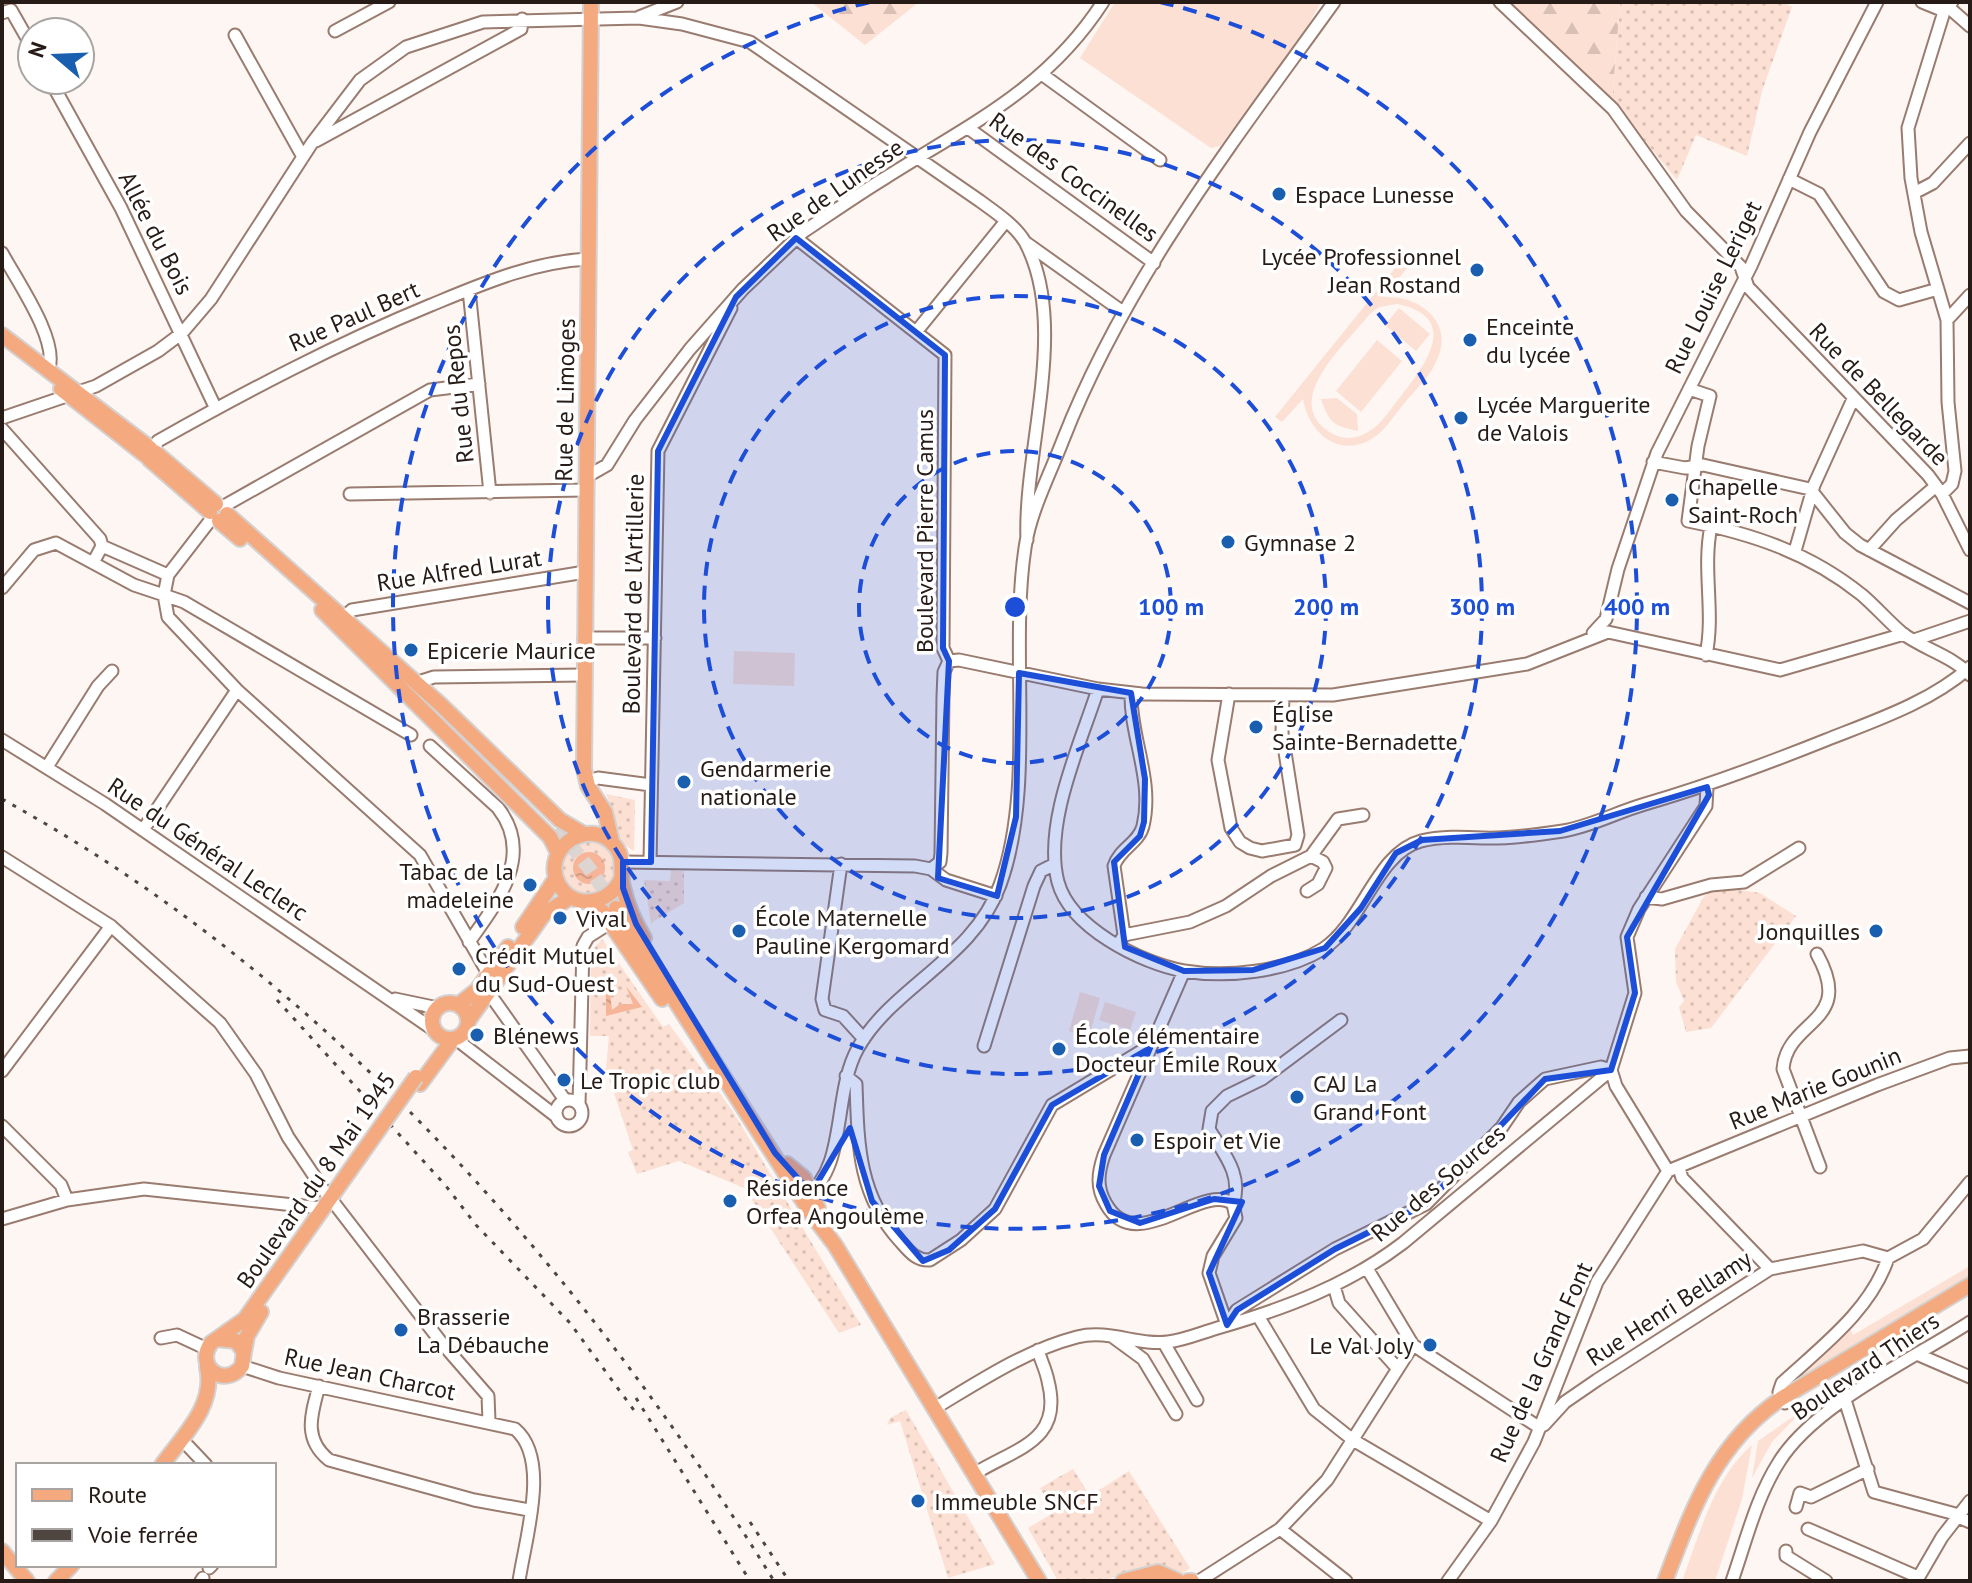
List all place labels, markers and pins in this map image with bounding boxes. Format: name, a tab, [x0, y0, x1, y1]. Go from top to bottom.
place label: Espace Lunesse	[1295, 179, 1454, 210]
marker: Espace Lunesse	[1270, 185, 1288, 203]
place label: Lycée Professionnel Jean Rostand	[1261, 241, 1461, 300]
marker: Lycée Professionnel Jean Rostand	[1468, 261, 1486, 279]
place label: Enceinte du lycée	[1486, 311, 1574, 370]
marker: Enceinte du lycée	[1461, 331, 1479, 349]
place label: Lycée Marguerite de Valois	[1477, 389, 1651, 448]
marker: Lycée Marguerite de Valois	[1452, 409, 1470, 427]
place label: Chapelle Saint-Roch	[1688, 471, 1798, 530]
marker: Chapelle Saint-Roch	[1663, 491, 1681, 509]
place label: Gymnase 2	[1244, 527, 1356, 558]
marker: Gymnase 2	[1219, 533, 1237, 551]
centre of rings	[1001, 593, 1029, 621]
place label: Epicerie Maurice	[427, 635, 596, 666]
marker: Epicerie Maurice	[402, 641, 420, 659]
place label: Église Sainte-Bernadette	[1272, 698, 1458, 757]
marker: Église Sainte-Bernadette	[1247, 718, 1265, 736]
place label: Gendarmerie nationale	[700, 753, 831, 812]
marker: Gendarmerie nationale	[675, 773, 693, 791]
place label: Tabac de la madeleine	[399, 856, 514, 915]
marker: Tabac de la madeleine	[521, 876, 539, 894]
place label: École Maternelle Pauline Kergomard	[755, 902, 950, 961]
place label: Vival	[575, 903, 627, 934]
marker: Vival	[551, 909, 569, 927]
place label: Jonquilles	[1757, 916, 1860, 947]
marker: École Maternelle Pauline Kergomard	[730, 922, 748, 940]
marker: Jonquilles	[1867, 922, 1885, 940]
place label: Crédit Mutuel du Sud-Ouest	[475, 940, 615, 999]
marker: Crédit Mutuel du Sud-Ouest	[450, 960, 468, 978]
place label: Blénews	[493, 1020, 579, 1051]
place label: École élémentaire Docteur Émile Roux	[1075, 1020, 1278, 1079]
marker: Blénews	[468, 1026, 486, 1044]
marker: École élémentaire Docteur Émile Roux	[1050, 1040, 1068, 1058]
place label: Le Tropic club	[580, 1065, 720, 1096]
place label: CAJ La Grand Font	[1313, 1068, 1427, 1127]
marker: Le Tropic club	[555, 1071, 573, 1089]
marker: CAJ La Grand Font	[1288, 1088, 1306, 1106]
place label: Espoir et Vie	[1153, 1125, 1281, 1156]
marker: Espoir et Vie	[1128, 1131, 1146, 1149]
place label: Résidence Orfea Angoulème	[746, 1172, 924, 1231]
marker: Résidence Orfea Angoulème	[721, 1192, 739, 1210]
place label: Brasserie La Débauche	[417, 1301, 549, 1360]
marker: Brasserie La Débauche	[392, 1321, 410, 1339]
place label: Le Val Joly	[1309, 1330, 1414, 1361]
marker: Le Val Joly	[1421, 1336, 1439, 1354]
place label: Immeuble SNCF	[934, 1486, 1099, 1517]
marker: Immeuble SNCF	[909, 1492, 927, 1510]

